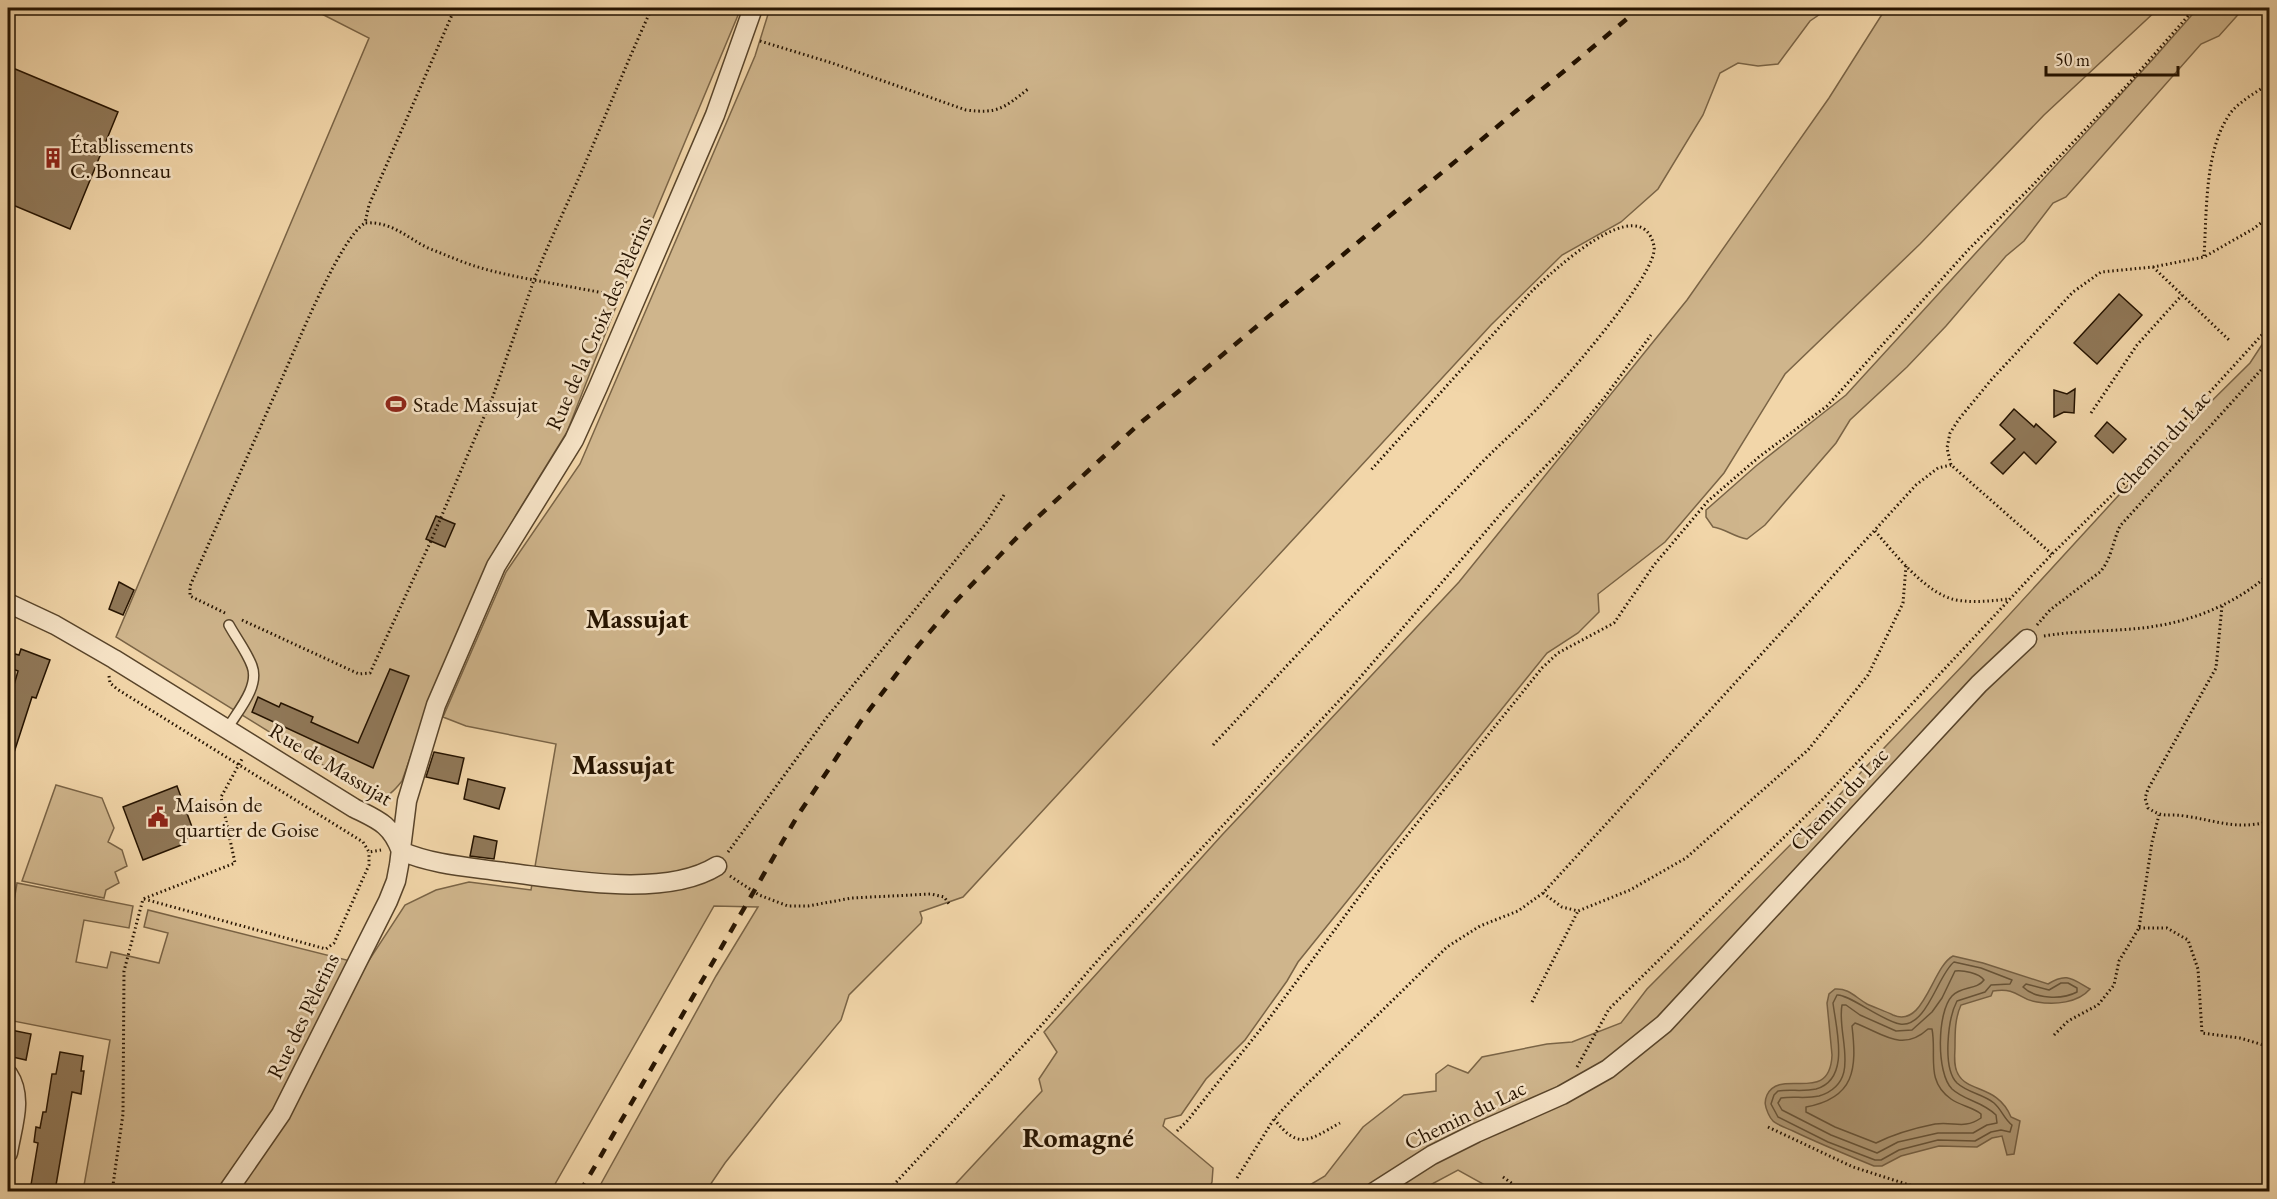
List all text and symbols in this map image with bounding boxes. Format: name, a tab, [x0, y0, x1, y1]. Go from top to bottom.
scale bar	[2046, 39, 2178, 77]
text: 50 m	[2055, 48, 2090, 71]
place label: Établissements C. Bonneau	[70, 131, 193, 185]
building icon: Établissements C. Bonneau	[41, 146, 65, 170]
street label: Rue de la Croix des Pèlerins	[539, 211, 659, 435]
street label: Chemin du Lac	[2107, 384, 2217, 502]
place label: Stade Massujat	[413, 390, 538, 419]
sports icon: Stade Massujat	[384, 392, 408, 416]
district label: Massujat	[585, 600, 689, 636]
street label: Rue de Massujat	[264, 716, 398, 812]
street label: Chemin du Lac	[1783, 741, 1895, 857]
district label: Massujat	[571, 746, 675, 782]
place label: Maison de quartier de Goise	[175, 790, 319, 844]
public building icon: Maison de quartier de Goise	[146, 805, 170, 829]
street label: Rue des Pèlerins	[260, 948, 346, 1084]
street label: Chemin du Lac	[1399, 1073, 1531, 1157]
district label: Romagné	[1022, 1119, 1134, 1155]

